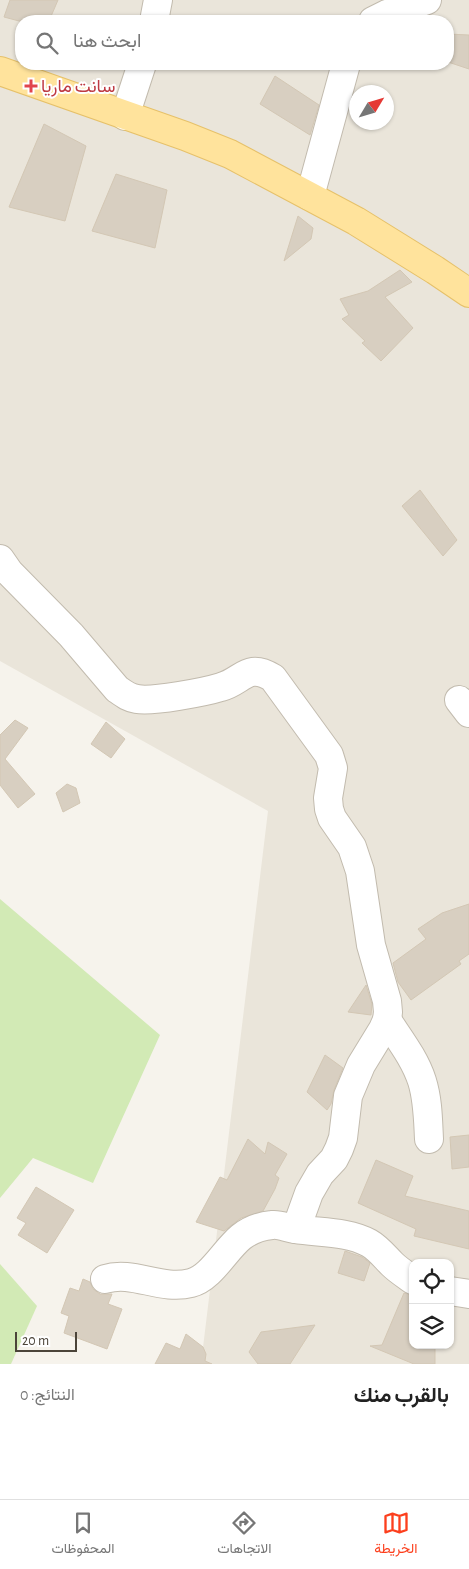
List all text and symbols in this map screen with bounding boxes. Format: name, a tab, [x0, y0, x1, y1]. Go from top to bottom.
search box	[15, 15, 454, 70]
icon: search	[33, 29, 61, 57]
text: ابحث هنا	[73, 32, 141, 51]
place label: سانت ماريا	[41, 78, 116, 97]
marker: سانت ماريا	[25, 80, 37, 92]
north arrow	[349, 85, 394, 130]
map controls	[409, 1259, 454, 1349]
button: locate	[409, 1259, 454, 1304]
button: layers	[409, 1304, 454, 1349]
scale bar	[15, 1329, 78, 1352]
text: 20 m	[22, 1334, 49, 1348]
text: بالقرب منك	[354, 1385, 449, 1406]
text: النتائج: 0	[20, 1387, 75, 1403]
tab: المحفوظات	[51, 1509, 114, 1561]
tab: الاتجاهات	[217, 1509, 272, 1561]
tab: الخريطة	[374, 1509, 418, 1561]

